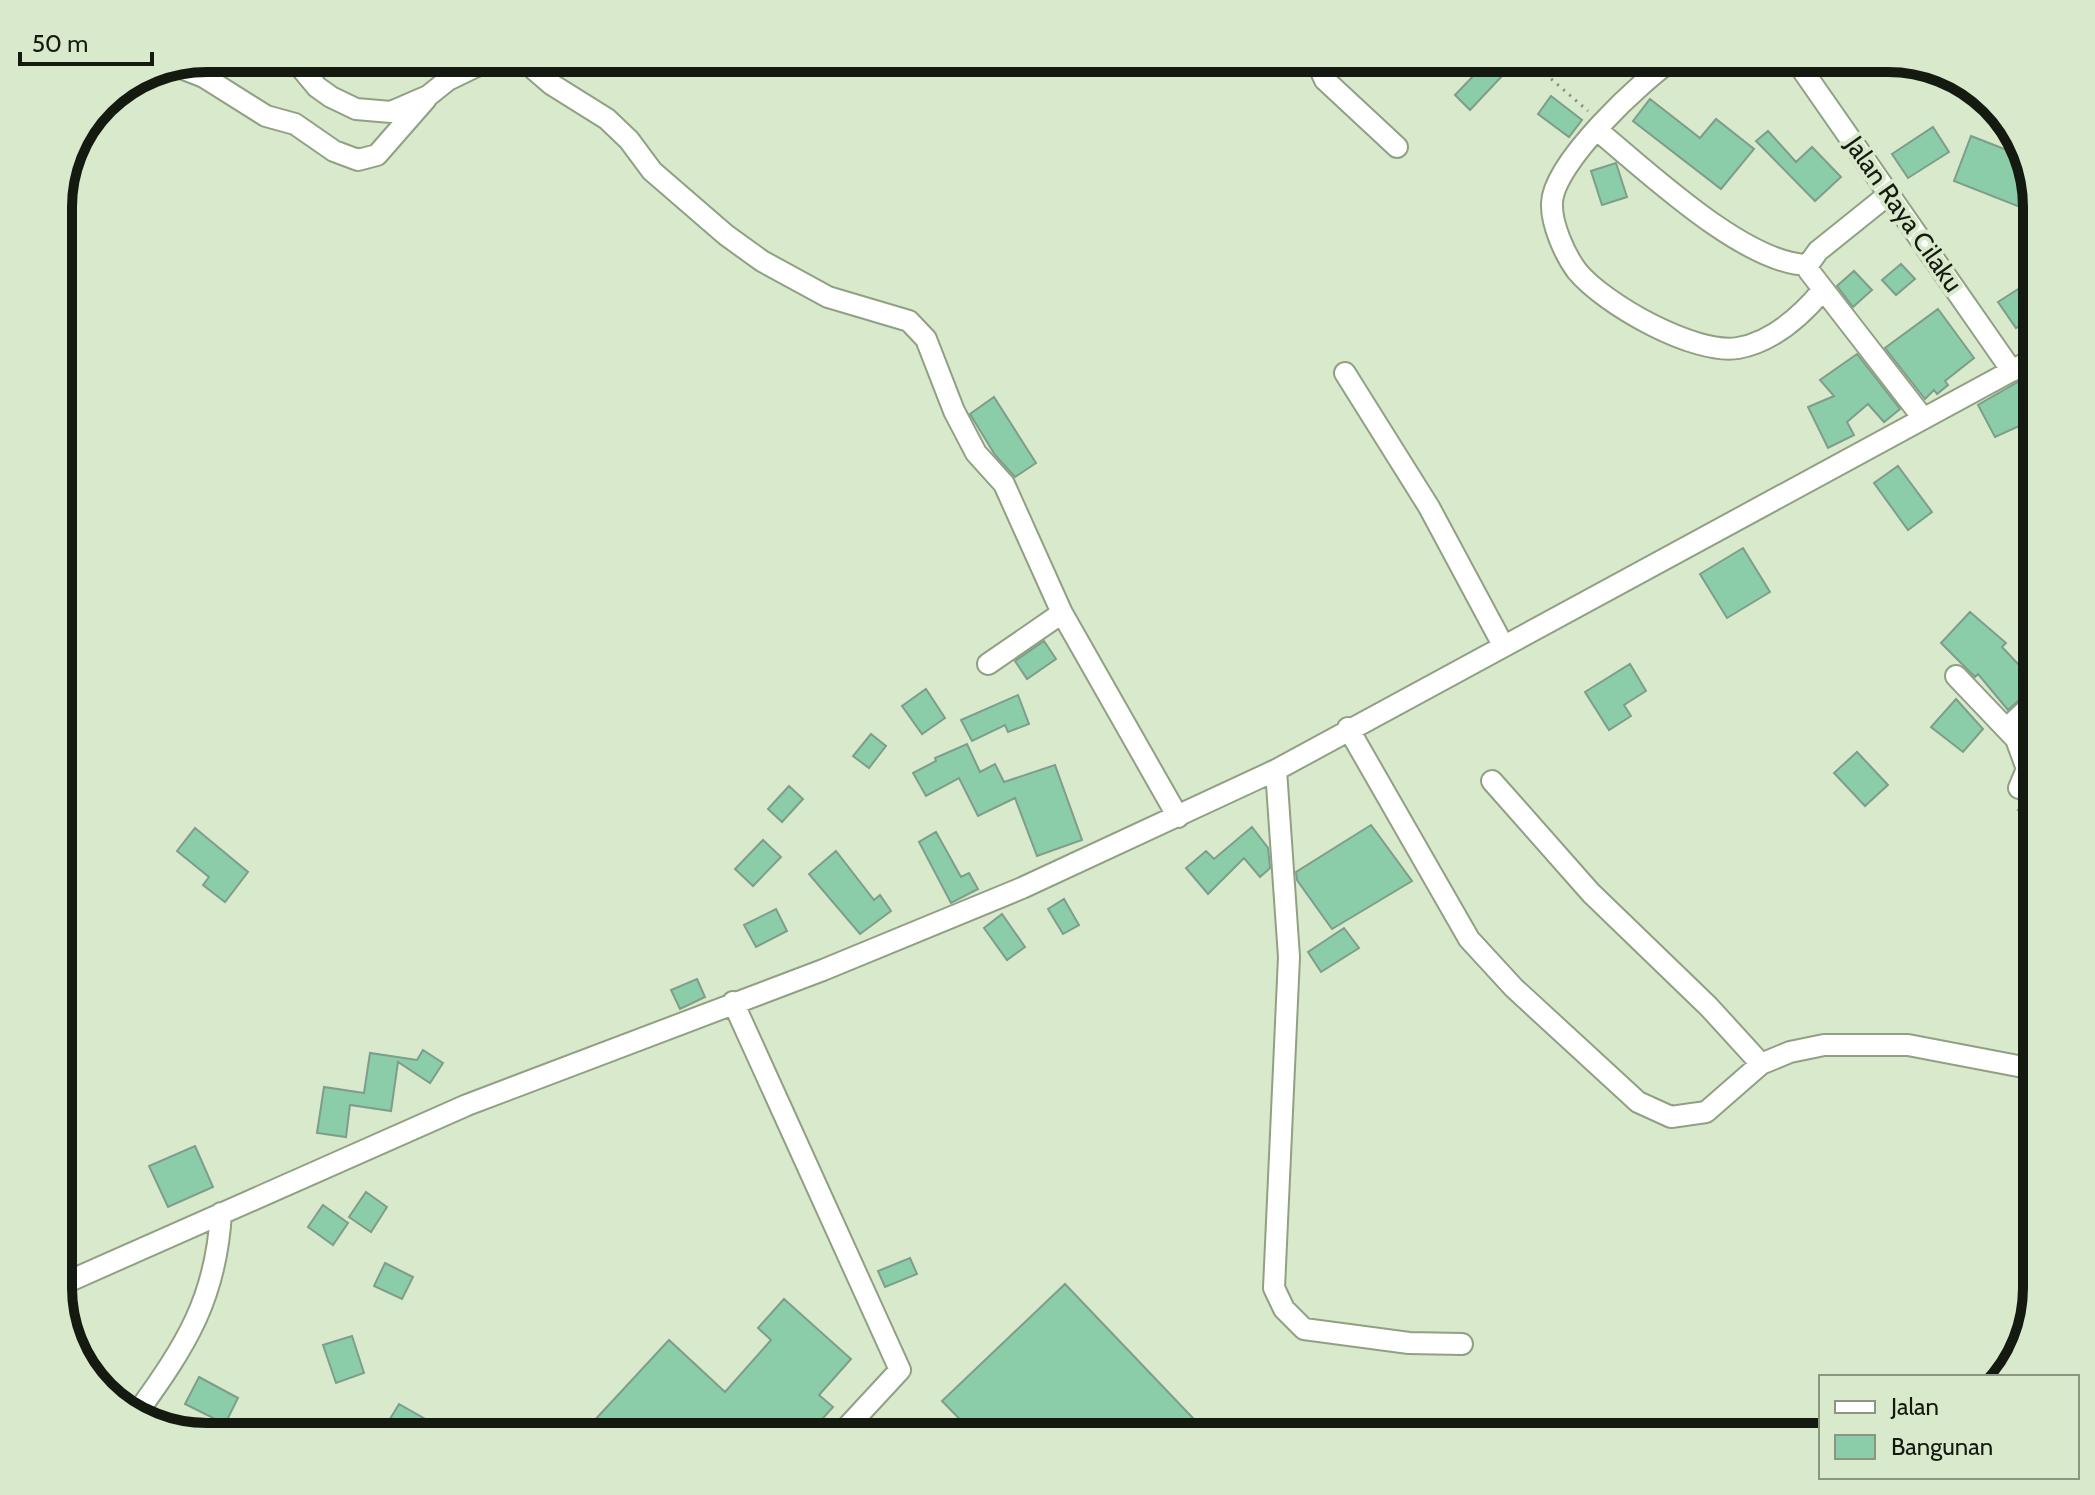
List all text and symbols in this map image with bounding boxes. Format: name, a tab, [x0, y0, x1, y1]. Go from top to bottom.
scale bar	[20, 16, 152, 66]
text: 50 m	[32, 29, 88, 58]
street label: Jalan Raya Cilaku	[1838, 129, 1970, 298]
legend	[1819, 1375, 2079, 1479]
text: Jalan	[1890, 1392, 1939, 1421]
text: Bangunan	[1891, 1432, 1993, 1461]

